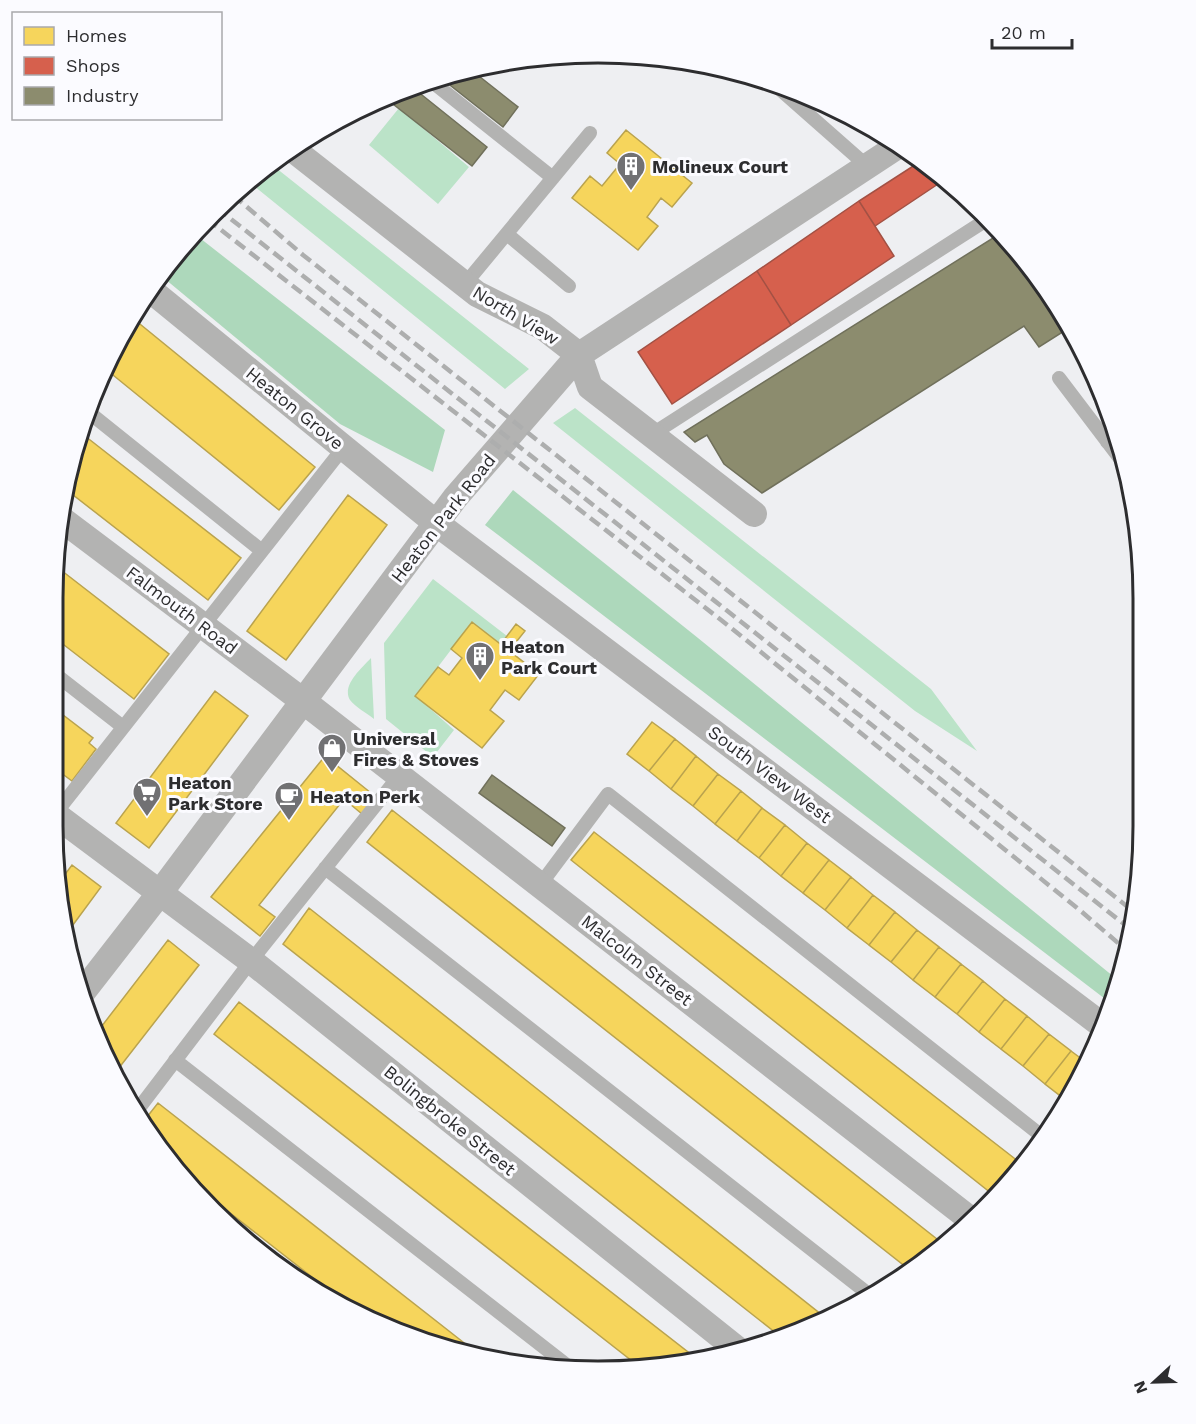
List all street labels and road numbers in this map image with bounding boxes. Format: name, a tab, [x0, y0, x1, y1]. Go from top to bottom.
street label: North View	[469, 281, 563, 349]
street label: Heaton Grove	[242, 362, 348, 454]
street label: Heaton Park Road	[386, 450, 500, 586]
street label: Falmouth Road	[122, 561, 242, 659]
street label: South View West	[704, 721, 836, 827]
street label: Malcolm Street	[577, 910, 697, 1010]
street label: Bolingbroke Street	[380, 1060, 520, 1180]

